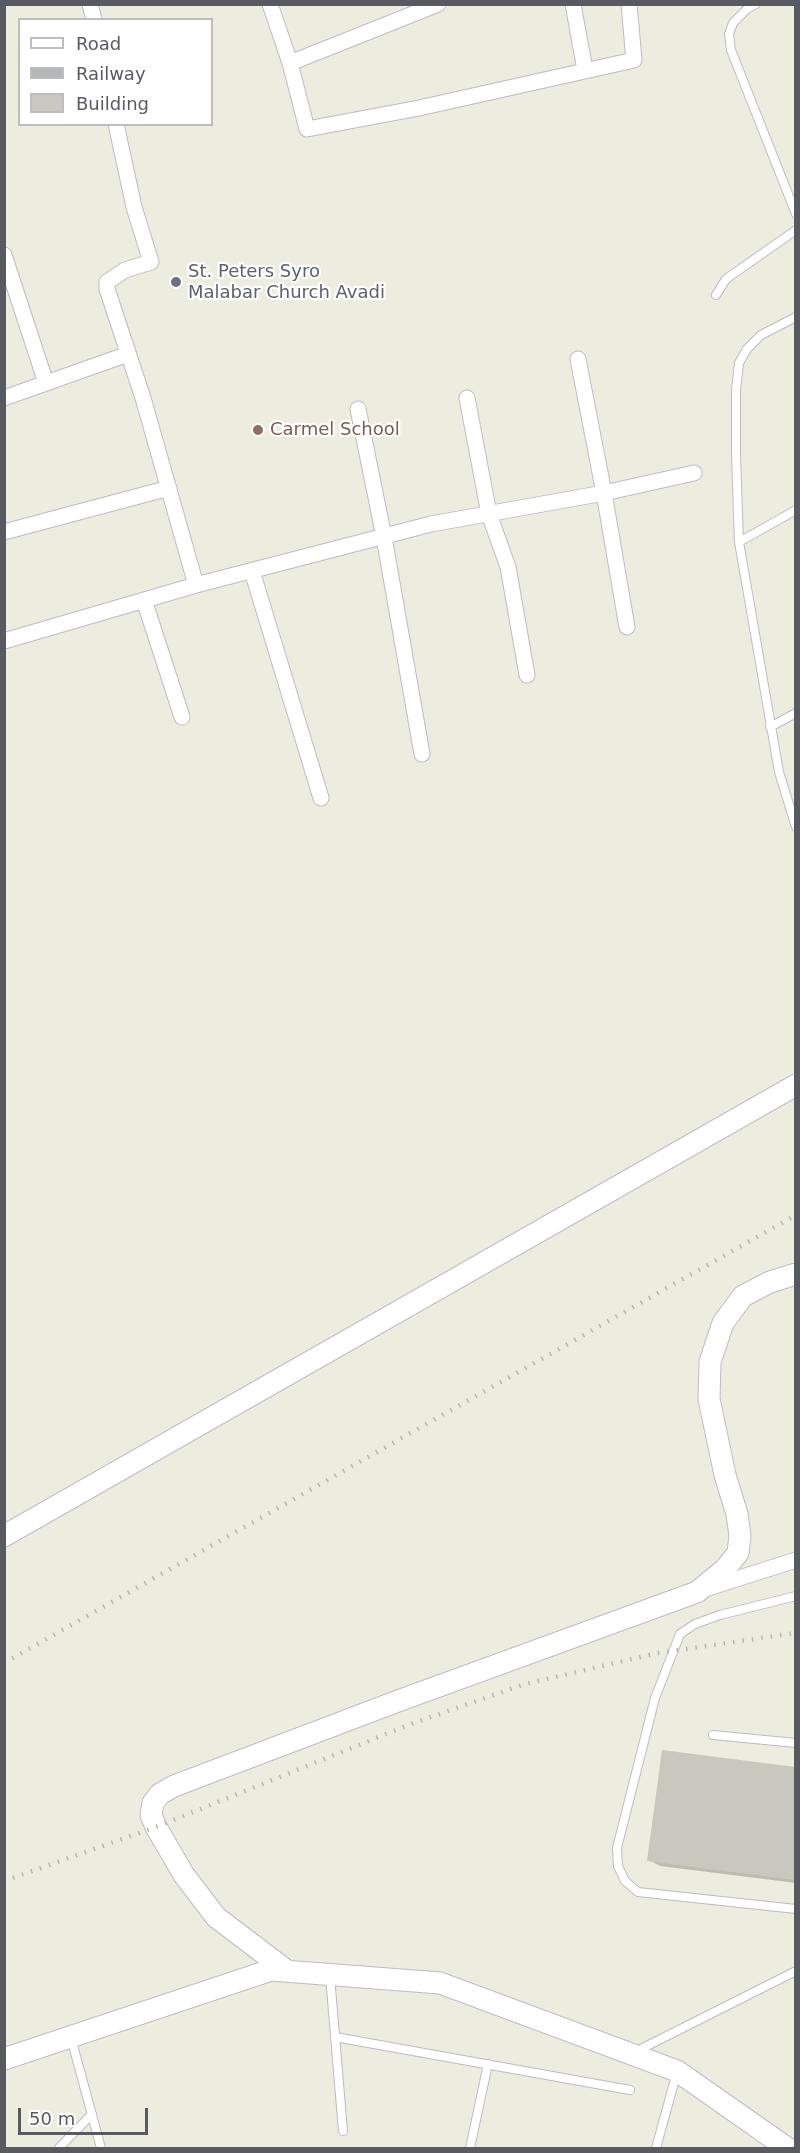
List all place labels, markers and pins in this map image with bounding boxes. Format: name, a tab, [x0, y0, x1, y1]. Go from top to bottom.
place label: St. Peters Syro Malabar Church Avadi	[188, 261, 385, 304]
marker: St. Peters Syro Malabar Church Avadi	[169, 275, 183, 289]
place label: Carmel School	[270, 419, 400, 441]
marker: Carmel School	[251, 423, 265, 437]

